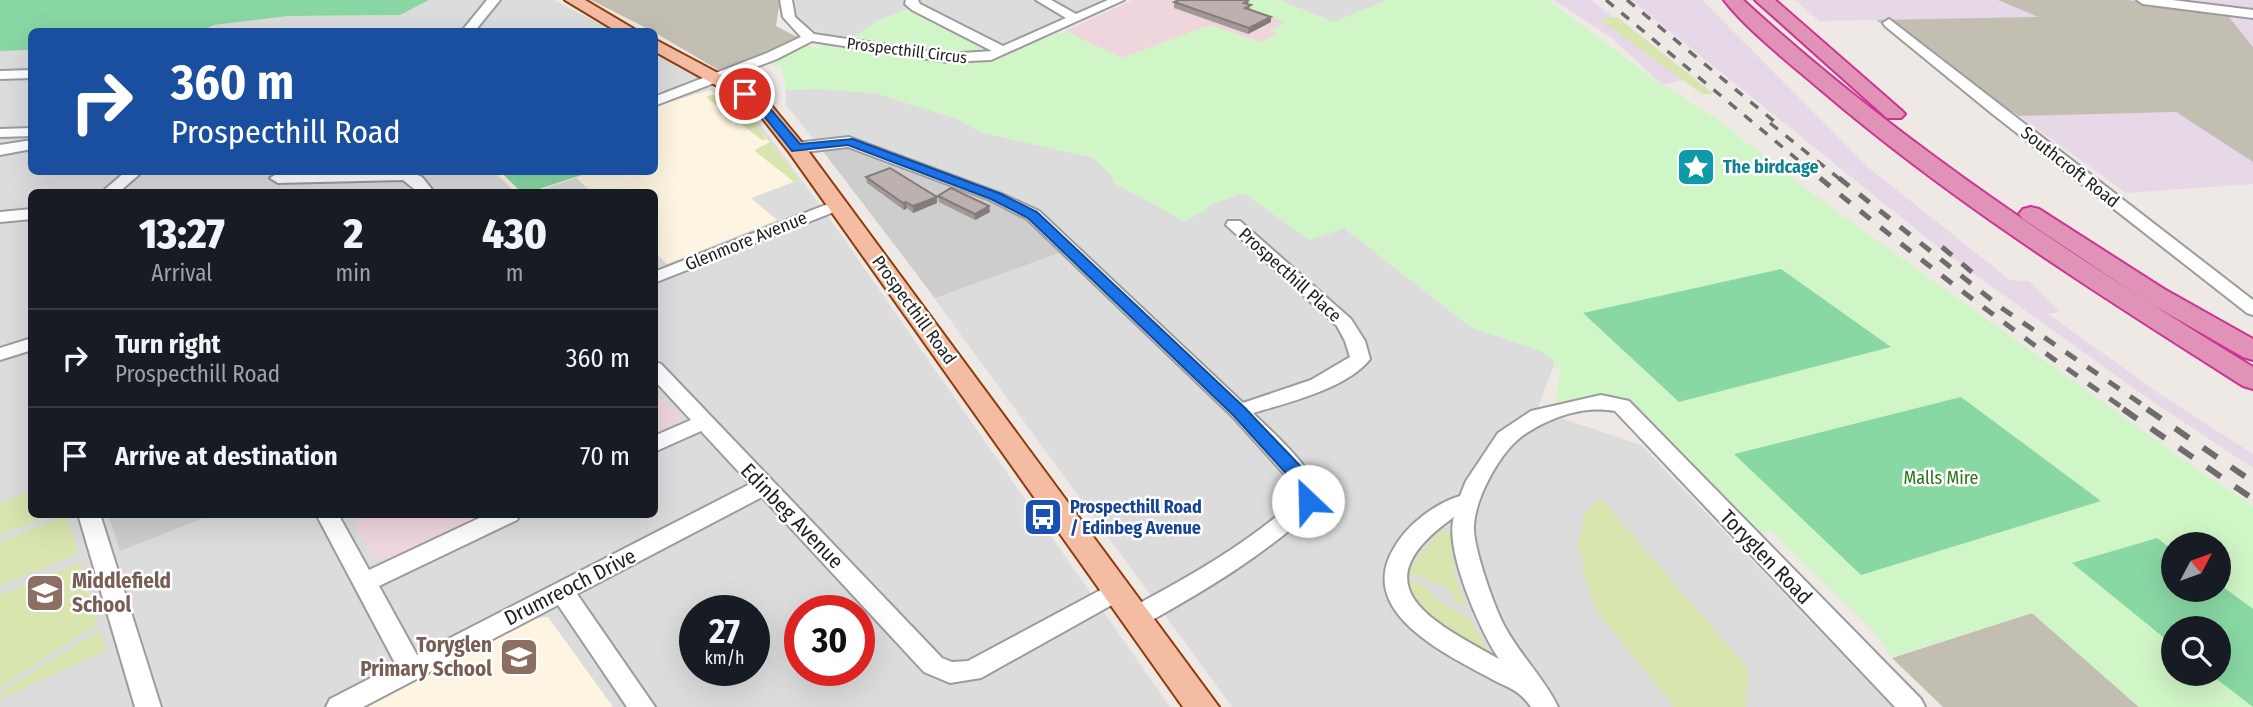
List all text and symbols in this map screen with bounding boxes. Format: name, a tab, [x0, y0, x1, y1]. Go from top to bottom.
street label: Prospecthill Circus	[846, 34, 968, 67]
text: 360 m	[171, 53, 294, 112]
icon: right	[56, 56, 147, 147]
pin	[715, 64, 775, 124]
icon: arrive	[726, 75, 764, 113]
text: Prospecthill Road	[171, 113, 401, 151]
street label: Southcroft Road	[2016, 122, 2124, 212]
place icon: The birdcage	[1675, 146, 1717, 188]
place label: The birdcage	[1723, 156, 1819, 178]
street label: Glenmore Avenue	[682, 206, 810, 275]
text: 13:27	[139, 209, 225, 259]
text: 2	[343, 209, 363, 259]
text: 430	[482, 209, 547, 259]
street label: Prospecthill Place	[1234, 223, 1346, 327]
street label: Prospecthill Road	[867, 251, 961, 369]
text: Arrival	[151, 259, 212, 287]
text: min	[336, 259, 371, 287]
text: m	[506, 259, 523, 287]
text: Turn right	[115, 329, 221, 360]
icon: right	[56, 339, 94, 377]
text: 360 m	[566, 343, 630, 374]
text: Prospecthill Road	[115, 360, 280, 388]
icon: arrive	[56, 437, 94, 475]
text: Arrive at destination	[115, 441, 338, 472]
text: 70 m	[580, 441, 630, 472]
street label: Edinbeg Avenue	[735, 458, 849, 574]
position arrow	[1271, 464, 1345, 538]
park label: Malls Mire	[1904, 467, 1979, 489]
bus stop icon: Prospecthill Road / Edinbeg Avenue	[1022, 496, 1064, 538]
place label: Prospecthill Road / Edinbeg Avenue	[1070, 496, 1202, 539]
street label: Toryglen Road	[1714, 504, 1818, 610]
north arrow	[2161, 532, 2231, 602]
map controls	[2161, 532, 2231, 686]
street label: Drumreoch Drive	[500, 543, 640, 631]
place label: Middlefield School	[72, 568, 171, 618]
school or university icon: Middlefield School	[24, 572, 66, 614]
speed limit sign: 30	[784, 595, 875, 686]
text: 27	[709, 610, 740, 652]
button: search	[2161, 616, 2231, 686]
place label: Toryglen Primary School	[360, 632, 492, 682]
school or university icon: Toryglen Primary School	[498, 636, 540, 678]
text: km/h	[704, 647, 745, 669]

